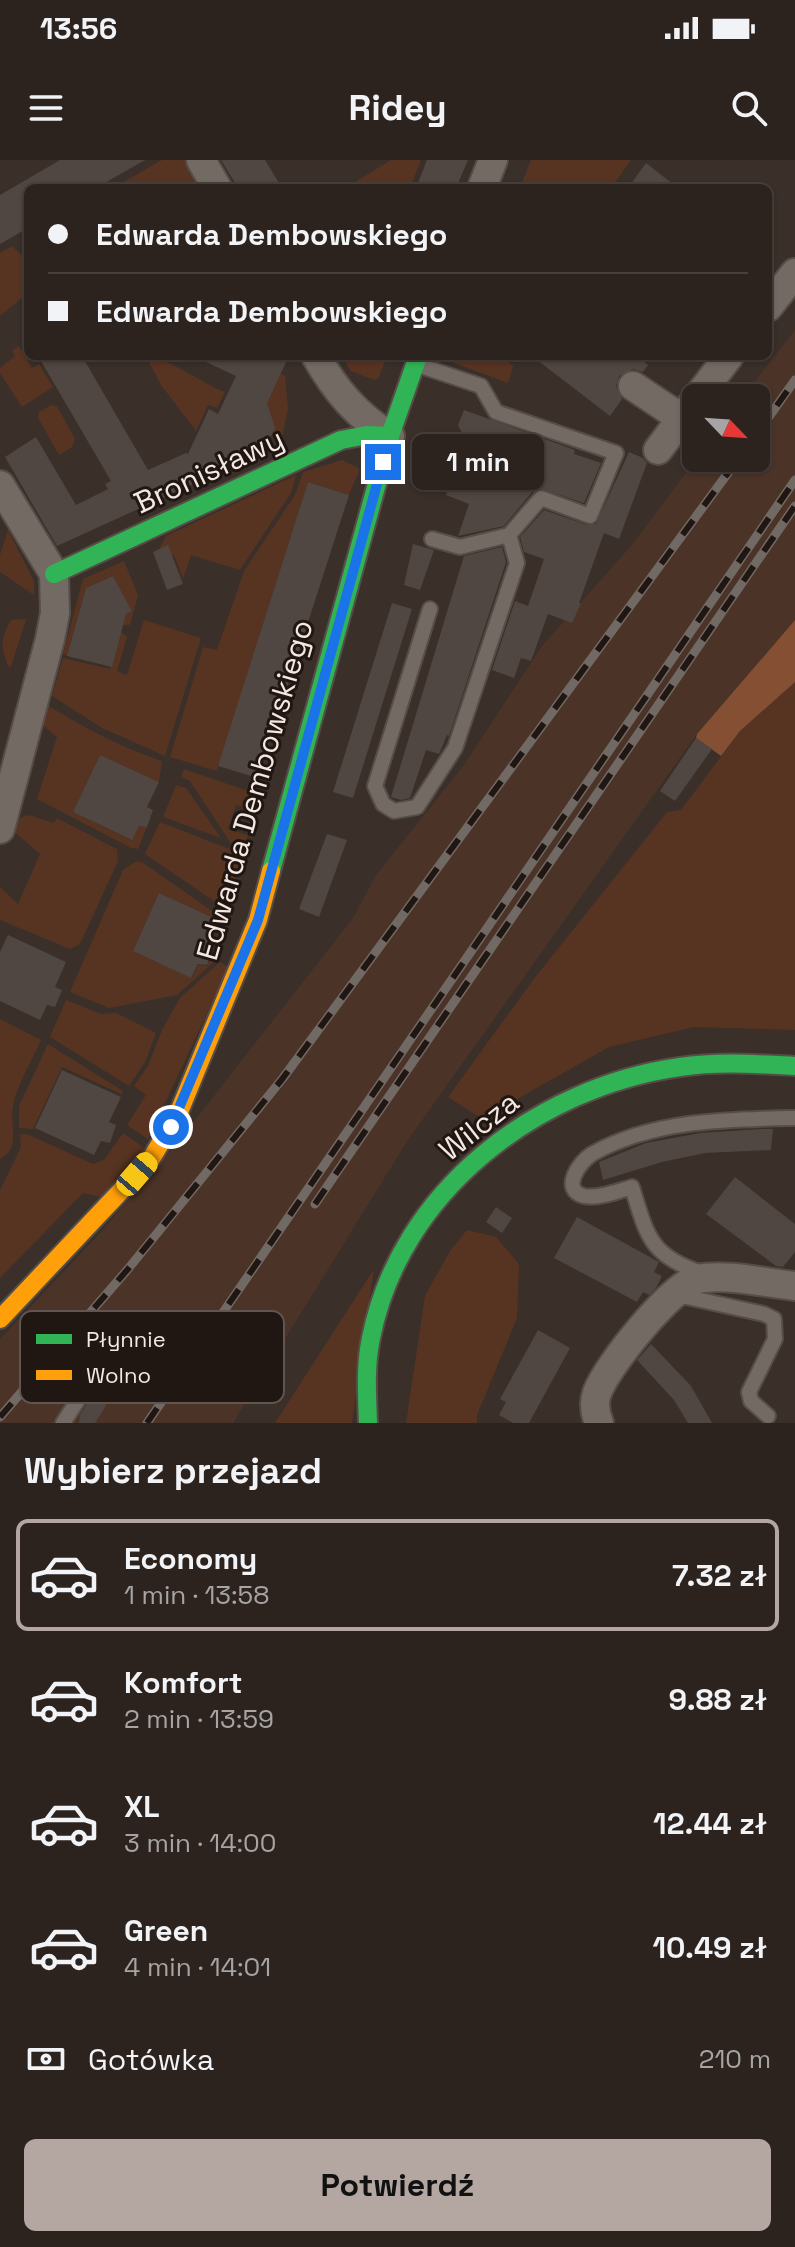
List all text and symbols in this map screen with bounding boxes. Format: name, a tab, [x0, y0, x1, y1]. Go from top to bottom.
text: 13:56	[40, 9, 117, 48]
text: Ridey	[348, 85, 447, 131]
icon: menu	[24, 86, 68, 130]
icon: search	[727, 86, 771, 130]
text: Edwarda Dembowskiego	[96, 215, 447, 254]
text: Edwarda Dembowskiego	[96, 292, 447, 331]
north arrow	[682, 384, 770, 472]
map controls	[682, 384, 770, 472]
street label: Bronisławy	[128, 419, 290, 522]
callout: 1 min	[411, 434, 543, 490]
route end	[365, 444, 401, 480]
text: 1 min	[446, 445, 510, 479]
street label: Edwarda Dembowskiego	[187, 615, 322, 964]
street label: Wilcza	[431, 1082, 527, 1169]
route start	[153, 1109, 189, 1145]
car	[112, 1148, 162, 1200]
legend	[20, 1311, 284, 1403]
text: Płynnie	[86, 1325, 166, 1353]
text: Wolno	[86, 1361, 151, 1389]
text: Wybierz przejazd	[24, 1448, 322, 1494]
icon: car	[28, 1539, 100, 1611]
text: Economy	[124, 1539, 257, 1578]
text: 7.32 zł	[672, 1556, 767, 1595]
text: 1 min · 13:58	[124, 1578, 269, 1612]
icon: car	[28, 1663, 100, 1735]
text: Komfort	[124, 1663, 242, 1702]
text: 9.88 zł	[668, 1680, 767, 1719]
text: 2 min · 13:59	[124, 1702, 274, 1736]
icon: car	[28, 1787, 100, 1859]
text: XL	[124, 1787, 160, 1826]
text: 12.44 zł	[653, 1804, 767, 1843]
text: 3 min · 14:00	[124, 1826, 276, 1860]
icon: car	[28, 1911, 100, 1983]
text: Green	[124, 1911, 208, 1950]
text: 10.49 zł	[652, 1928, 767, 1967]
text: 4 min · 14:01	[124, 1950, 271, 1984]
icon: cash	[24, 2037, 68, 2081]
text: Gotówka	[88, 2040, 214, 2079]
text: 210 m	[699, 2042, 771, 2076]
button: Potwierdź	[24, 2139, 771, 2231]

